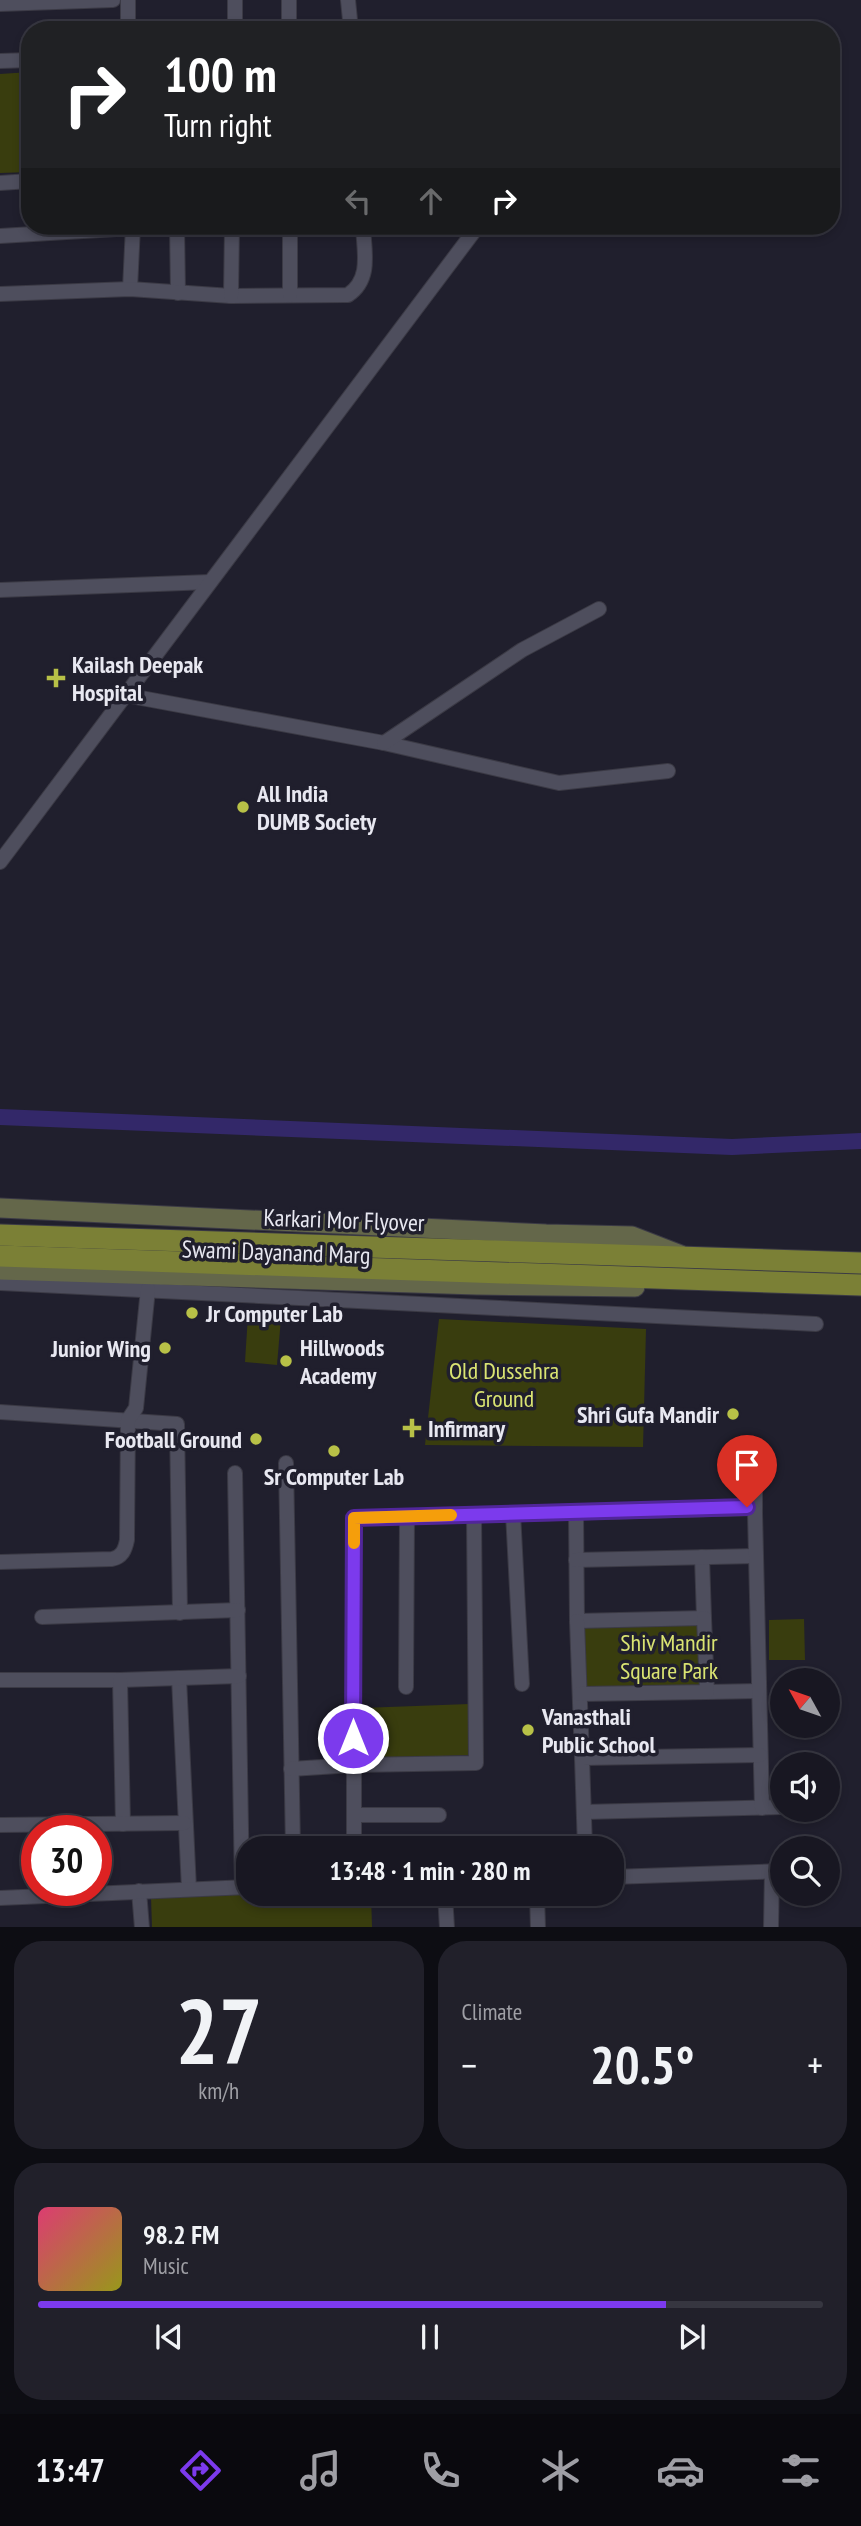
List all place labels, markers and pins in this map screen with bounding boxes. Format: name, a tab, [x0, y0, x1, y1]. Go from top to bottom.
place label: Kailash Deepak Hospital	[72, 649, 203, 708]
marker: Kailash Deepak Hospital	[46, 668, 66, 688]
place label: All India DUMB Society	[256, 778, 377, 837]
marker: All India DUMB Society	[235, 799, 251, 815]
place label: Jr Computer Lab	[205, 1298, 343, 1329]
marker: Jr Computer Lab	[184, 1305, 200, 1321]
place label: Hillwoods Academy	[299, 1332, 384, 1391]
place label: Junior Wing	[50, 1333, 151, 1364]
marker: Junior Wing	[157, 1340, 173, 1356]
marker: Hillwoods Academy	[278, 1353, 294, 1369]
place label: Shri Gufa Mandir	[577, 1399, 720, 1430]
marker: Shri Gufa Mandir	[725, 1406, 741, 1422]
place label: Infirmary	[428, 1413, 505, 1444]
marker: Infirmary	[402, 1418, 422, 1438]
place label: Football Ground	[105, 1424, 242, 1455]
marker: Football Ground	[248, 1431, 264, 1447]
pin	[717, 1435, 777, 1507]
marker: Sr Computer Lab	[326, 1443, 342, 1459]
place label: Sr Computer Lab	[264, 1461, 405, 1492]
place label: Vanasthali Public School	[541, 1701, 655, 1760]
marker: Vanasthali Public School	[520, 1722, 536, 1738]

